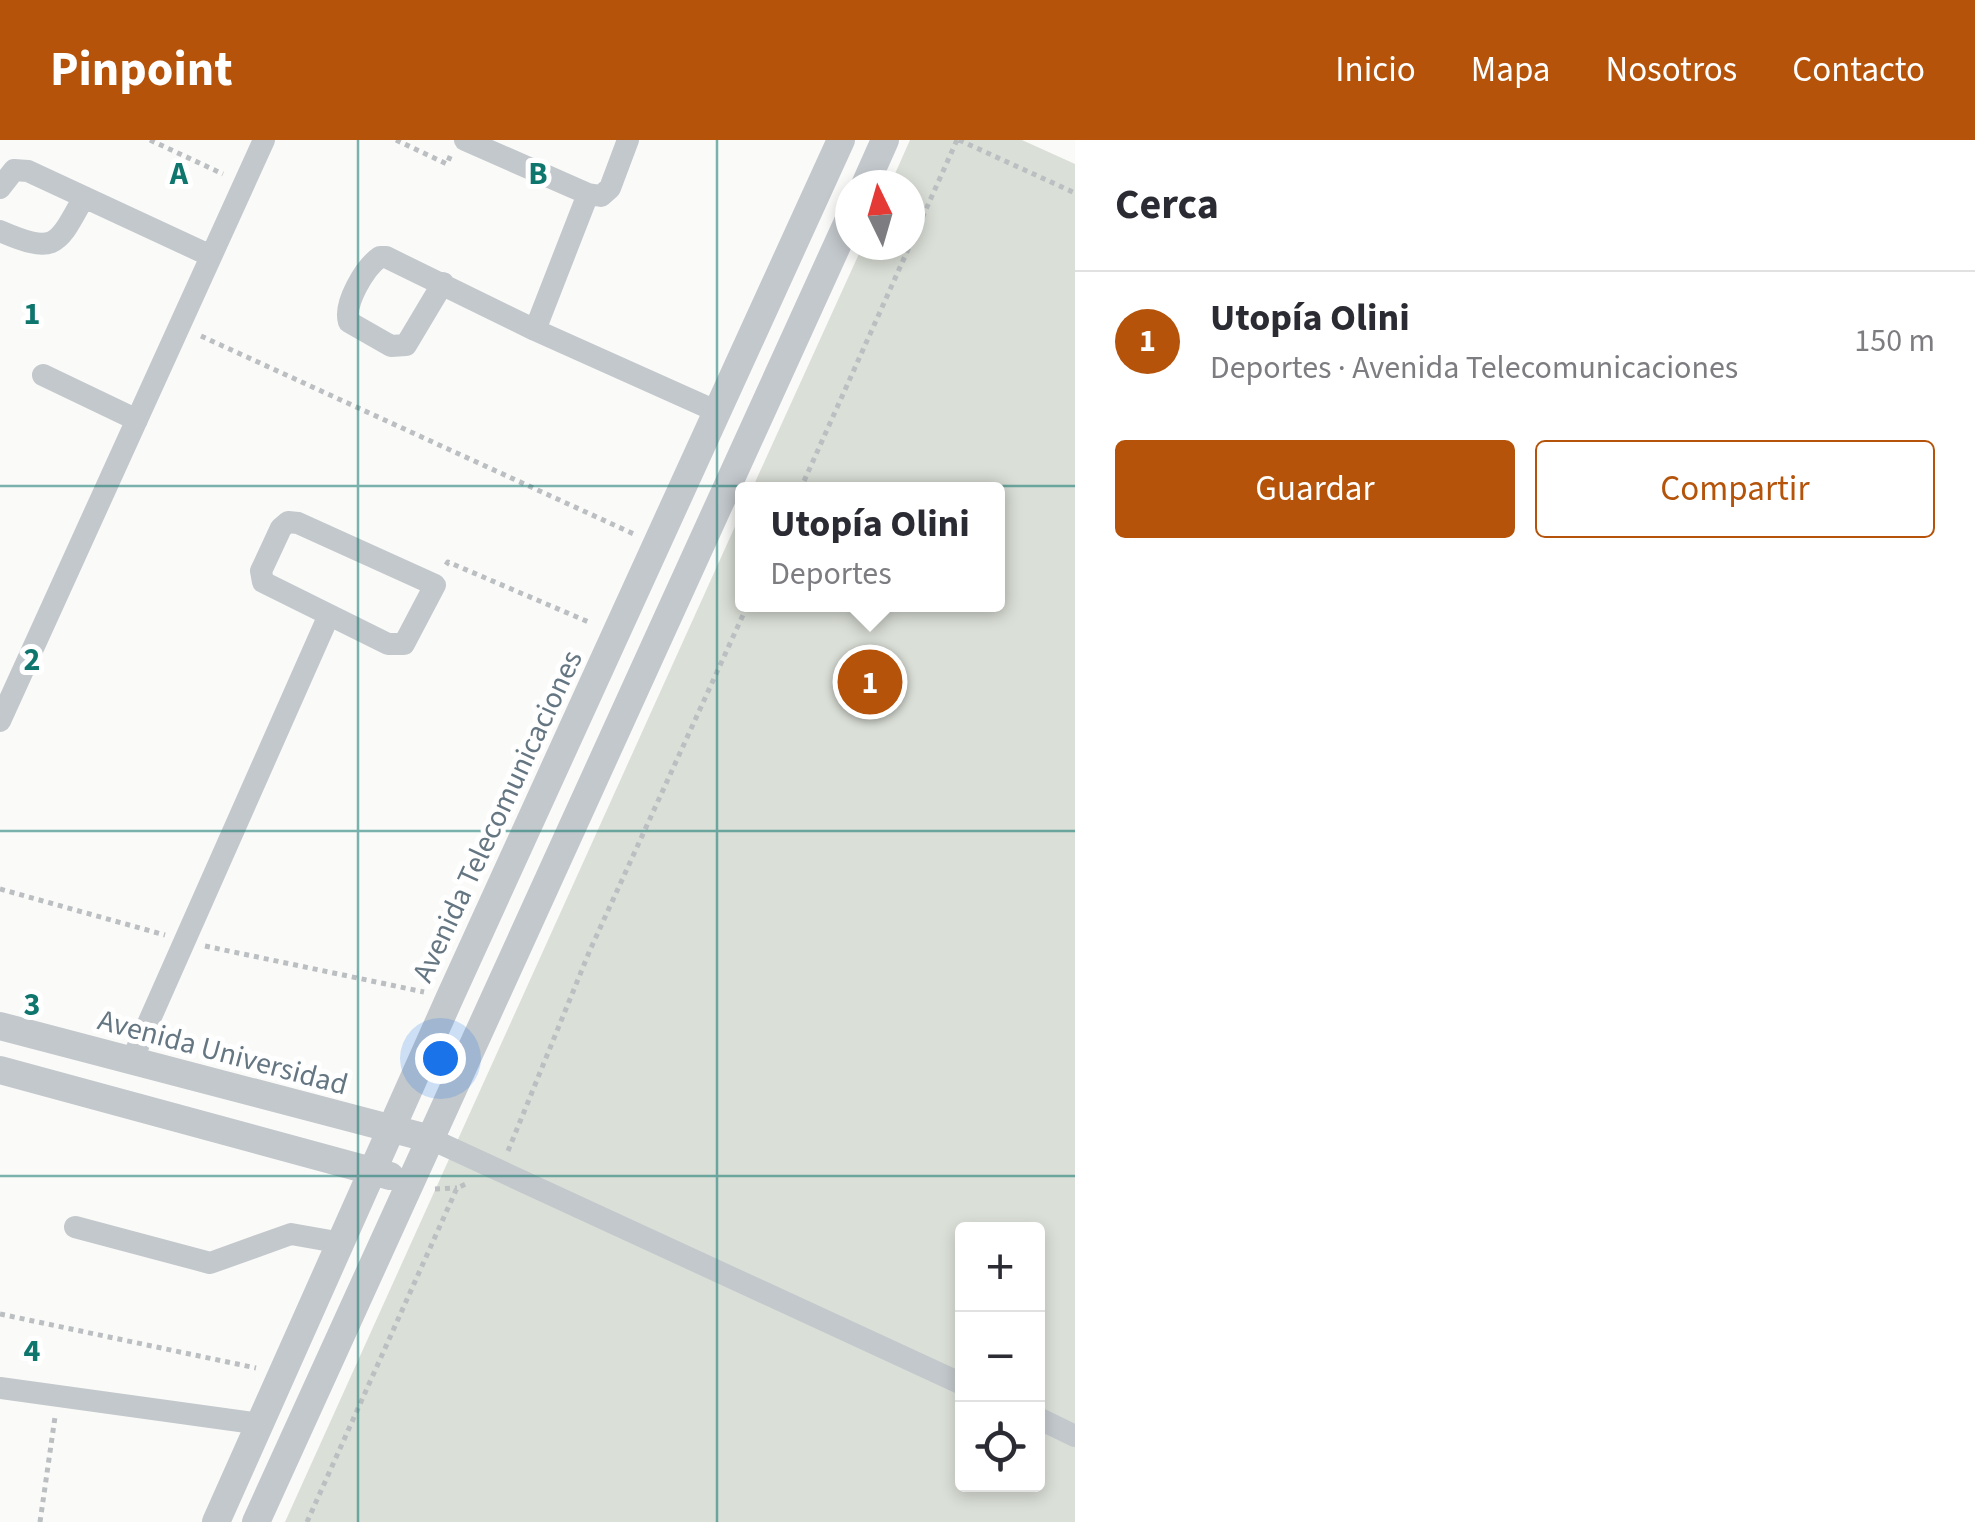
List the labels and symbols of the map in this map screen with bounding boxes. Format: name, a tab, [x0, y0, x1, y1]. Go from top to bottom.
text: A	[169, 151, 189, 197]
text: B	[528, 151, 548, 197]
north arrow	[835, 170, 925, 260]
text: 1	[24, 291, 40, 337]
text: 2	[24, 637, 40, 683]
street label: Avenida Telecomunicaciones	[401, 643, 593, 989]
pin: 1	[838, 644, 902, 720]
text: 3	[24, 982, 40, 1028]
street label: Avenida Universidad	[93, 998, 353, 1107]
your location	[415, 1033, 466, 1084]
text: 4	[24, 1328, 41, 1374]

